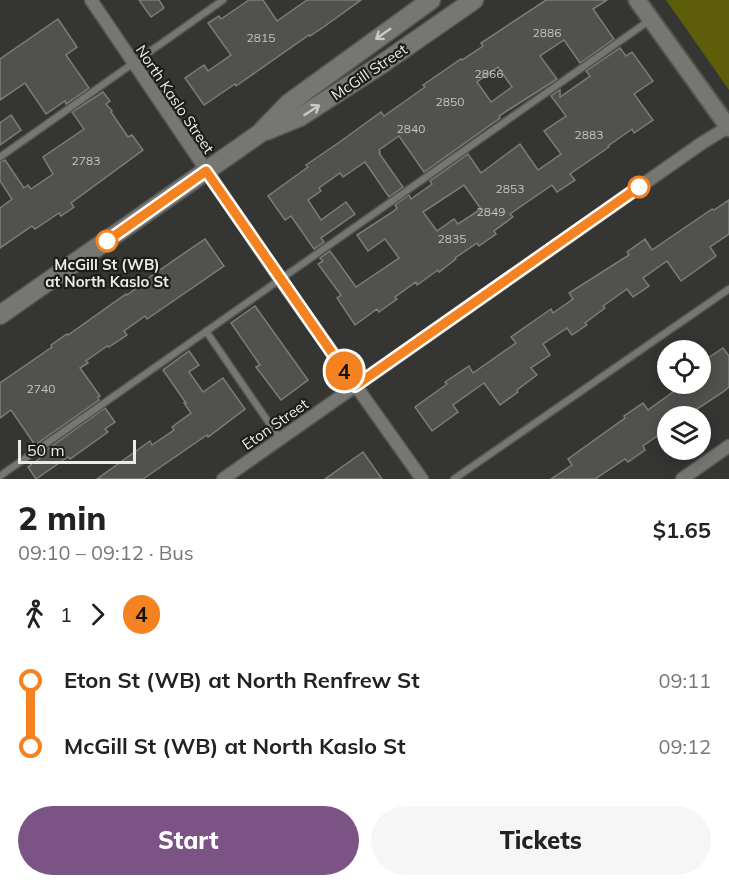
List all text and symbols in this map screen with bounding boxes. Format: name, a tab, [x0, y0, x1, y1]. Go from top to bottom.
house number: 2886	[533, 25, 561, 40]
one-way arrow	[376, 28, 392, 40]
house number: 2815	[247, 30, 275, 45]
street label: McGill Street	[327, 40, 411, 104]
street label: North Kaslo Street	[132, 41, 218, 157]
house number: 2866	[475, 66, 503, 81]
house number: 2850	[436, 94, 464, 109]
one-way arrow	[303, 103, 320, 116]
house number: 2840	[397, 121, 425, 136]
house number: 2883	[575, 127, 603, 142]
house number: 2783	[72, 153, 100, 168]
unlabelled marker	[628, 176, 650, 198]
house number: 2853	[496, 181, 524, 196]
house number: 2849	[477, 204, 505, 219]
marker: McGill St (WB) at North Kaslo St	[96, 230, 118, 252]
house number: 2835	[438, 231, 466, 246]
place label: McGill St (WB) at North Kaslo St	[45, 255, 169, 291]
map controls	[657, 340, 711, 460]
button: locate	[657, 340, 711, 394]
line badge: 4	[324, 352, 364, 391]
text: 4	[338, 358, 350, 384]
house number: 2740	[27, 381, 55, 396]
street label: Eton Street	[238, 394, 312, 454]
button: layers	[657, 406, 711, 460]
scale bar	[18, 437, 136, 465]
text: 50 m	[27, 440, 64, 460]
text: 2 min	[18, 497, 106, 538]
text: $1.65	[653, 516, 711, 544]
text: 09:10 – 09:12 · Bus	[18, 540, 194, 565]
icon: walk	[18, 598, 51, 631]
icon: forward	[81, 598, 114, 631]
text: 4	[135, 601, 148, 627]
text: 1	[60, 602, 72, 627]
text: Eton St (WB) at North Renfrew St	[64, 666, 420, 694]
text: 09:11	[658, 668, 711, 693]
text: McGill St (WB) at North Kaslo St	[64, 732, 405, 760]
text: 09:12	[658, 734, 711, 759]
button: Start	[18, 806, 359, 875]
button: Tickets	[371, 806, 711, 875]

